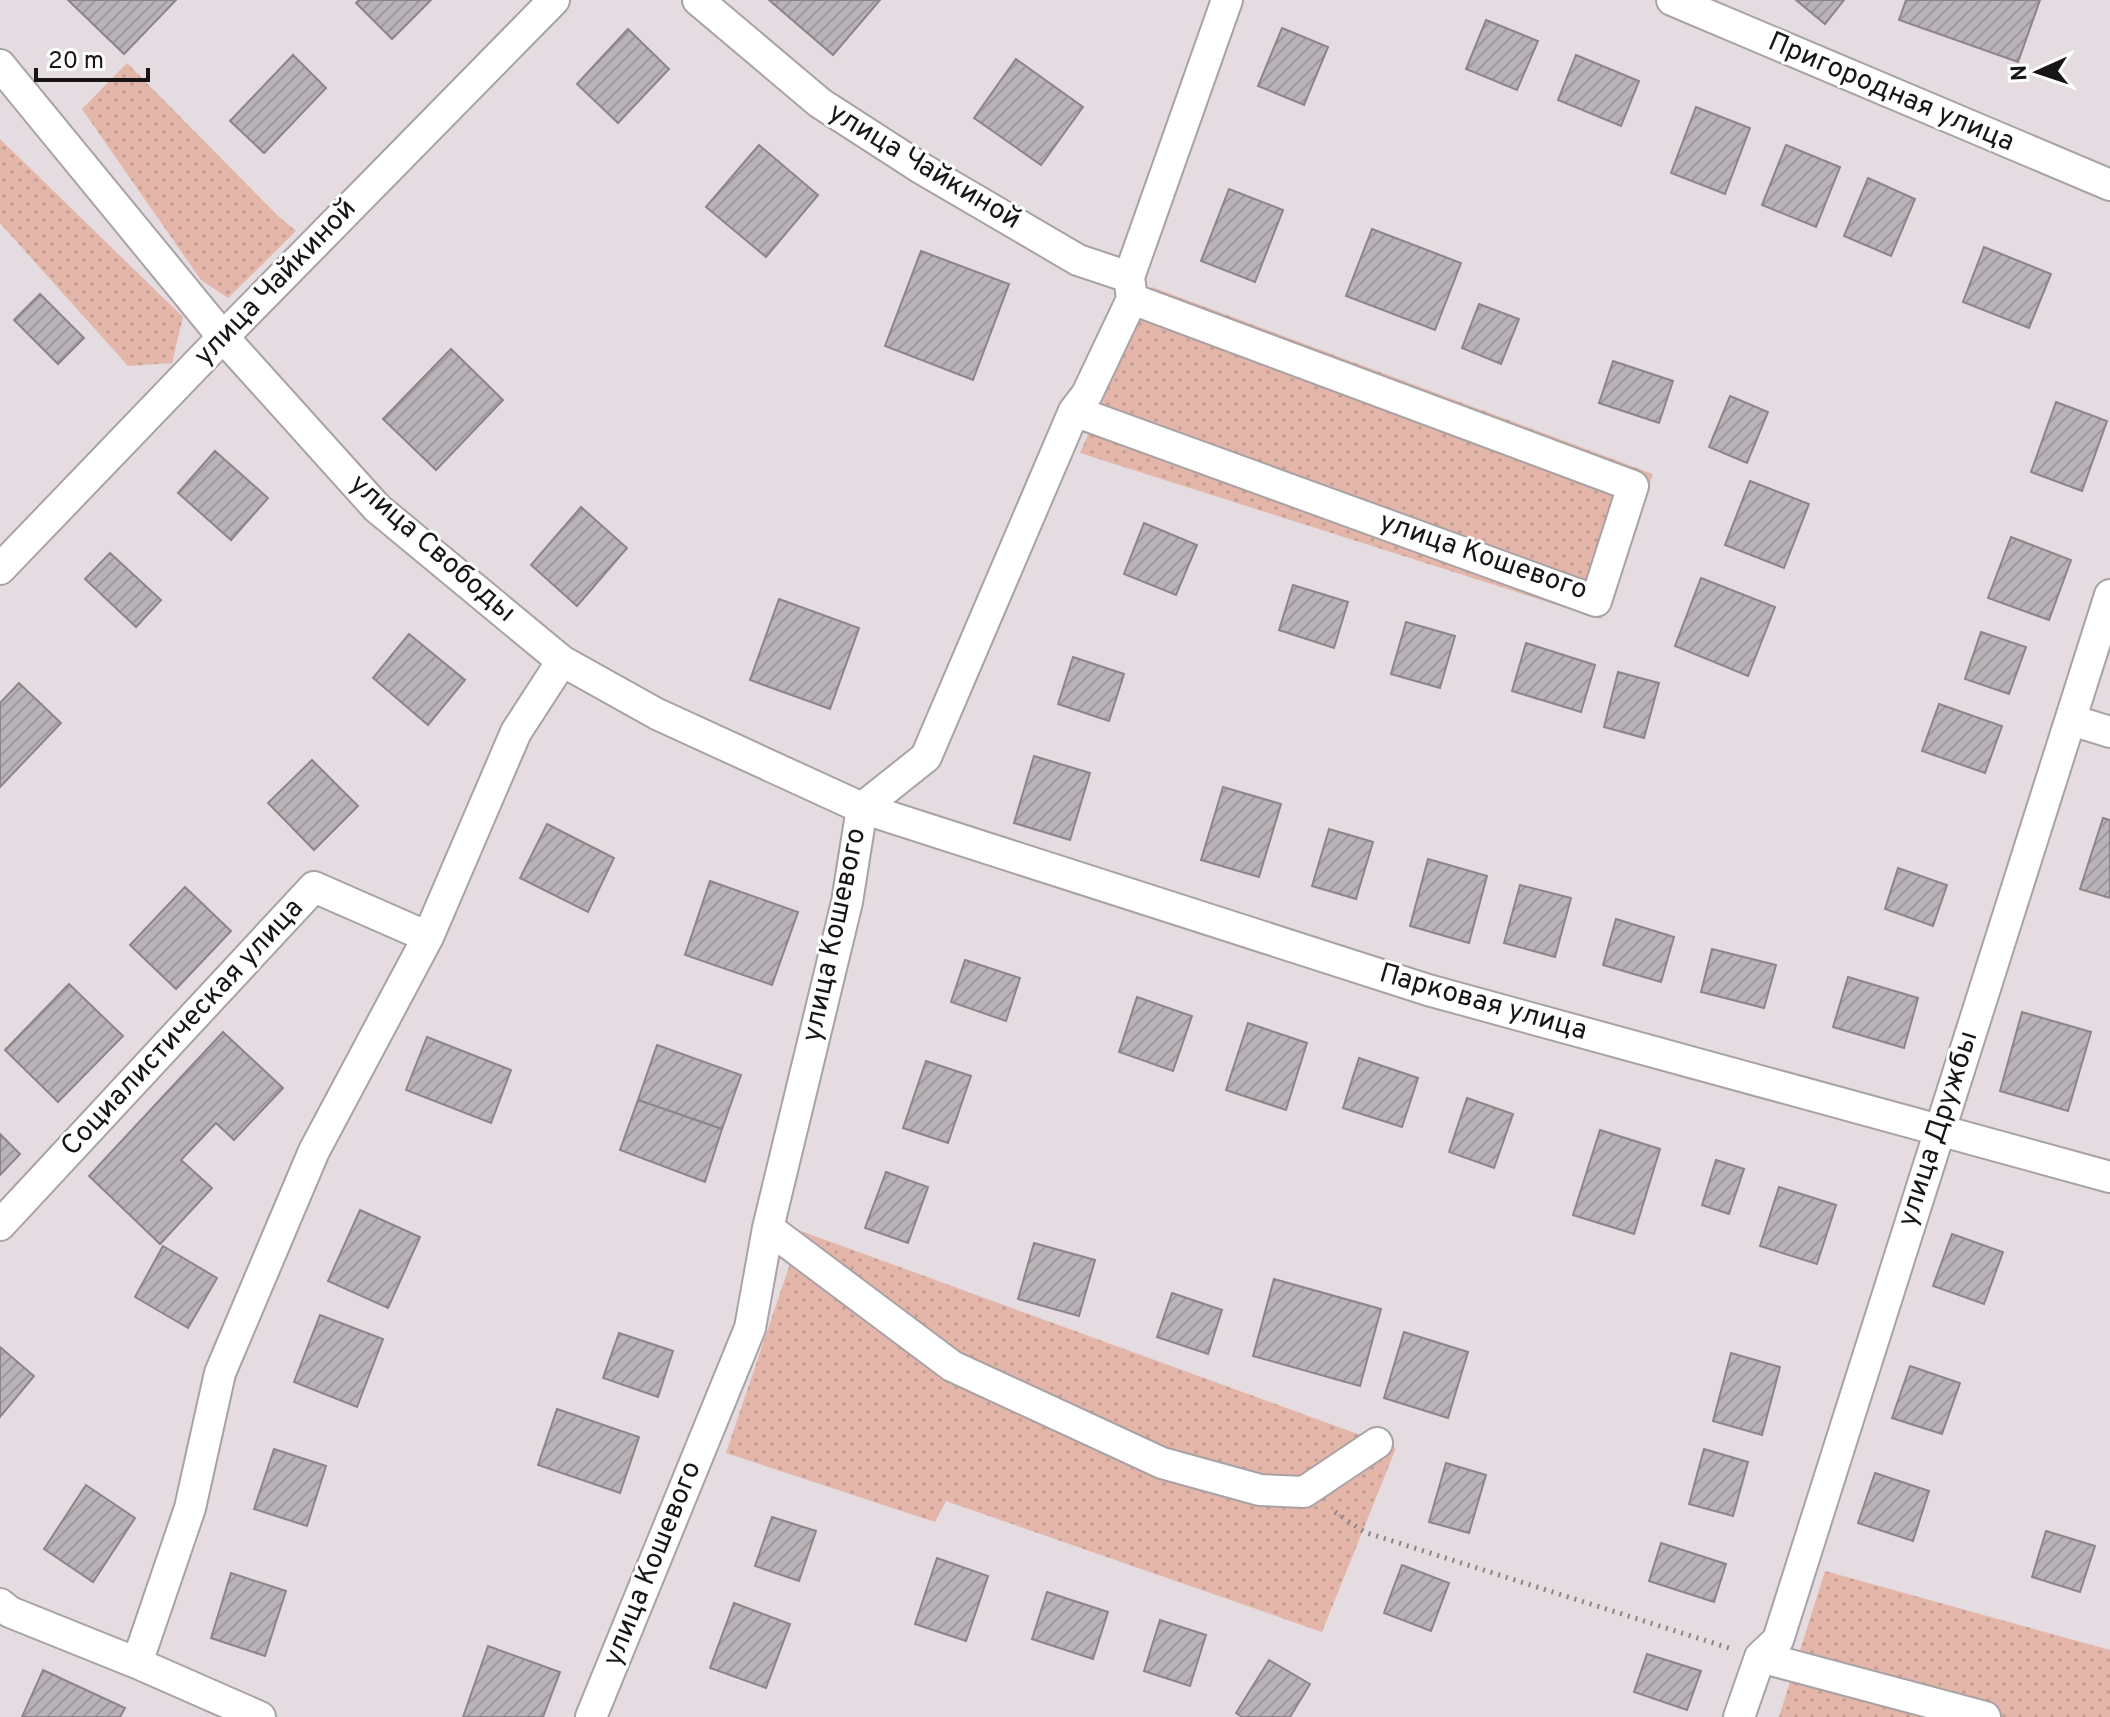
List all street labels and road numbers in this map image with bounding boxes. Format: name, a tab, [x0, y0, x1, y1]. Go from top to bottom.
street label: Пригородная улица	[1762, 25, 2020, 161]
street label: улица Чайкиной	[821, 95, 1027, 239]
street label: улица Чайкиной	[187, 192, 365, 374]
street label: улица Свободы	[341, 467, 523, 631]
street label: улица Кошевого	[1374, 505, 1592, 609]
street label: улица Кошевого	[795, 825, 875, 1045]
street label: Социалистическая улица	[54, 891, 312, 1165]
street label: Парковая улица	[1375, 956, 1591, 1050]
street label: улица Дружбы	[1890, 1027, 1988, 1231]
street label: улица Кошевого	[596, 1456, 710, 1672]

